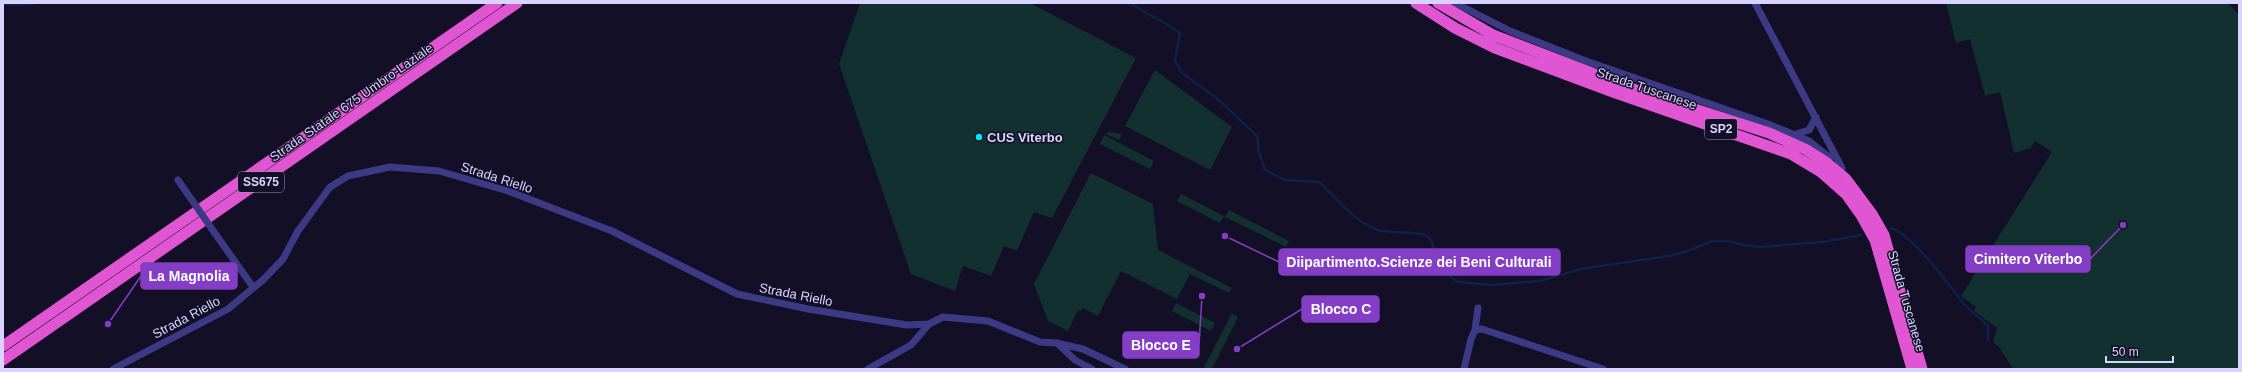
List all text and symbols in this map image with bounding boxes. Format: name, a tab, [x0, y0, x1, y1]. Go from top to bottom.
street label: Strada Statale 675 Umbro-Laziale	[267, 40, 436, 165]
street label: Strada Tuscanese	[1595, 64, 1699, 113]
road number: SP2	[1705, 119, 1737, 139]
place label: CUS Viterbo	[987, 130, 1063, 145]
marker: CUS Viterbo	[974, 132, 984, 142]
street label: Strada Riello	[459, 159, 535, 196]
road number: SS675	[238, 172, 284, 192]
callout: Cimitero Viterbo	[1966, 246, 2090, 272]
callout: Diipartimento.Scienze dei Beni Culturali	[1279, 249, 1560, 275]
street label: Strada Tuscanese	[1885, 249, 1928, 354]
text: Cimitero Viterbo	[1974, 251, 2082, 267]
text: Diipartimento.Scienze dei Beni Culturali	[1286, 254, 1552, 270]
callout: La Magnolia	[141, 263, 237, 289]
text: La Magnolia	[149, 268, 230, 284]
street label: Strada Riello	[758, 280, 834, 309]
street label: Strada Riello	[150, 293, 223, 342]
callout: Blocco C	[1302, 296, 1379, 322]
text: Blocco C	[1311, 301, 1371, 317]
callout: Blocco E	[1123, 332, 1199, 358]
text: Blocco E	[1131, 337, 1191, 353]
scale bar	[2106, 338, 2173, 364]
text: 50 m	[2112, 345, 2139, 359]

